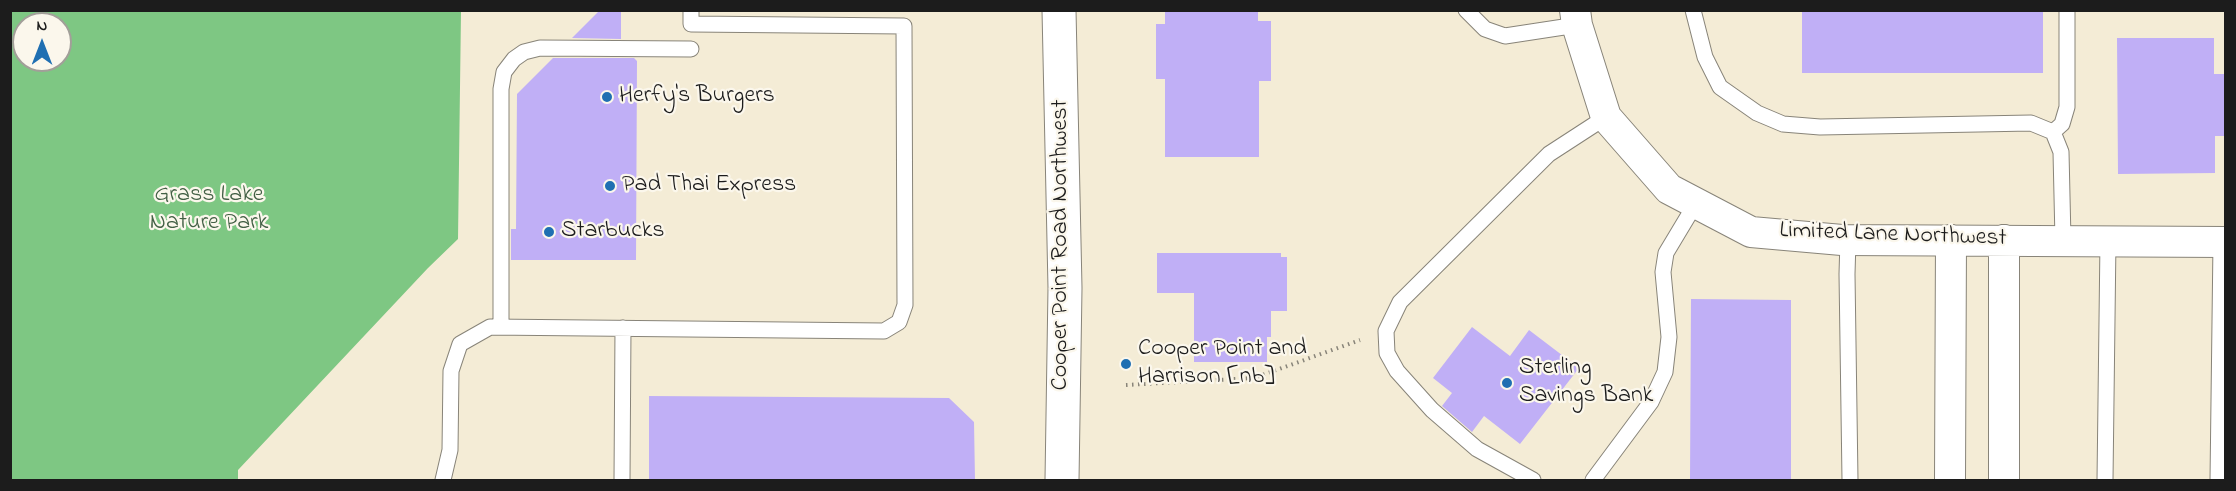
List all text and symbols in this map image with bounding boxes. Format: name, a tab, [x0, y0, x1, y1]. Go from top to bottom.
north arrow	[12, 12, 72, 72]
text: N	[37, 14, 47, 38]
place label: Herfy's Burgers	[619, 83, 775, 111]
marker: Herfy's Burgers	[600, 90, 614, 104]
street label: Cooper Point Road Northwest	[1048, 99, 1076, 391]
place label: Pad Thai Express	[622, 172, 796, 200]
marker: Pad Thai Express	[603, 179, 617, 193]
park label: Grass Lake Nature Park	[150, 182, 268, 238]
place label: Starbucks	[561, 218, 665, 246]
street label: Limited Lane Northwest	[1779, 218, 2007, 254]
marker: Starbucks	[542, 225, 556, 239]
place label: Cooper Point and Harrison [nb]	[1138, 336, 1307, 392]
place label: Sterling Savings Bank	[1519, 355, 1653, 411]
marker: Cooper Point and Harrison [nb]	[1119, 357, 1133, 371]
marker: Sterling Savings Bank	[1500, 376, 1514, 390]

